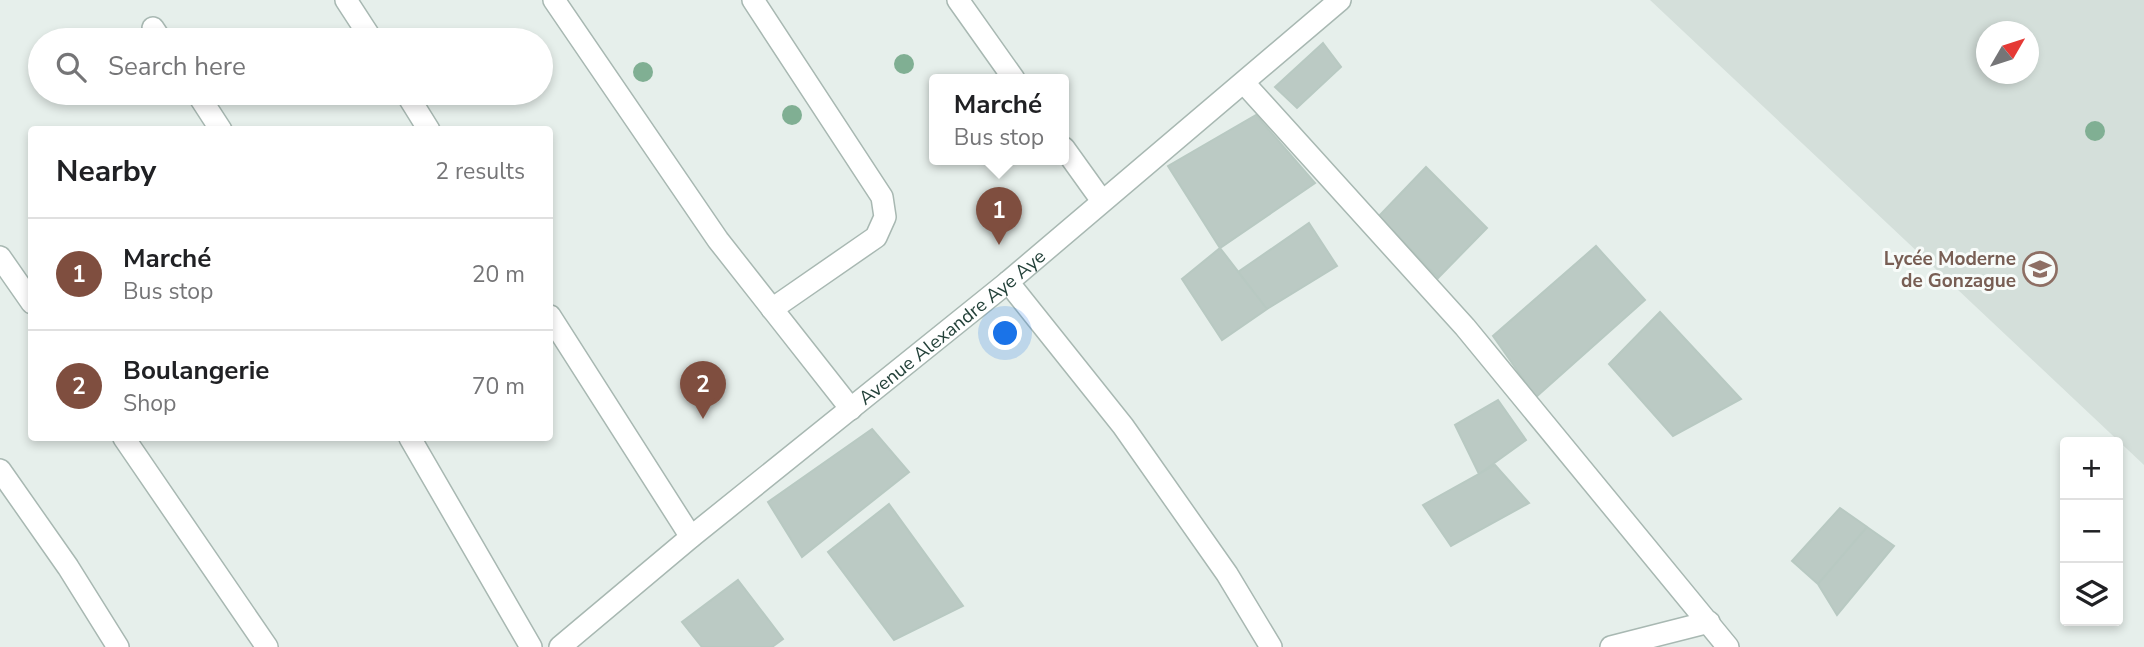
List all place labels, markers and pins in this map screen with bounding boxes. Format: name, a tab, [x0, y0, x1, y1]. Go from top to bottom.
pin: 1	[976, 187, 1022, 245]
place label: Lycée Moderne de Gonzague	[1884, 246, 2016, 294]
school or university icon: Lycée Moderne de Gonzague	[2021, 250, 2059, 288]
pin: 2	[680, 361, 726, 419]

